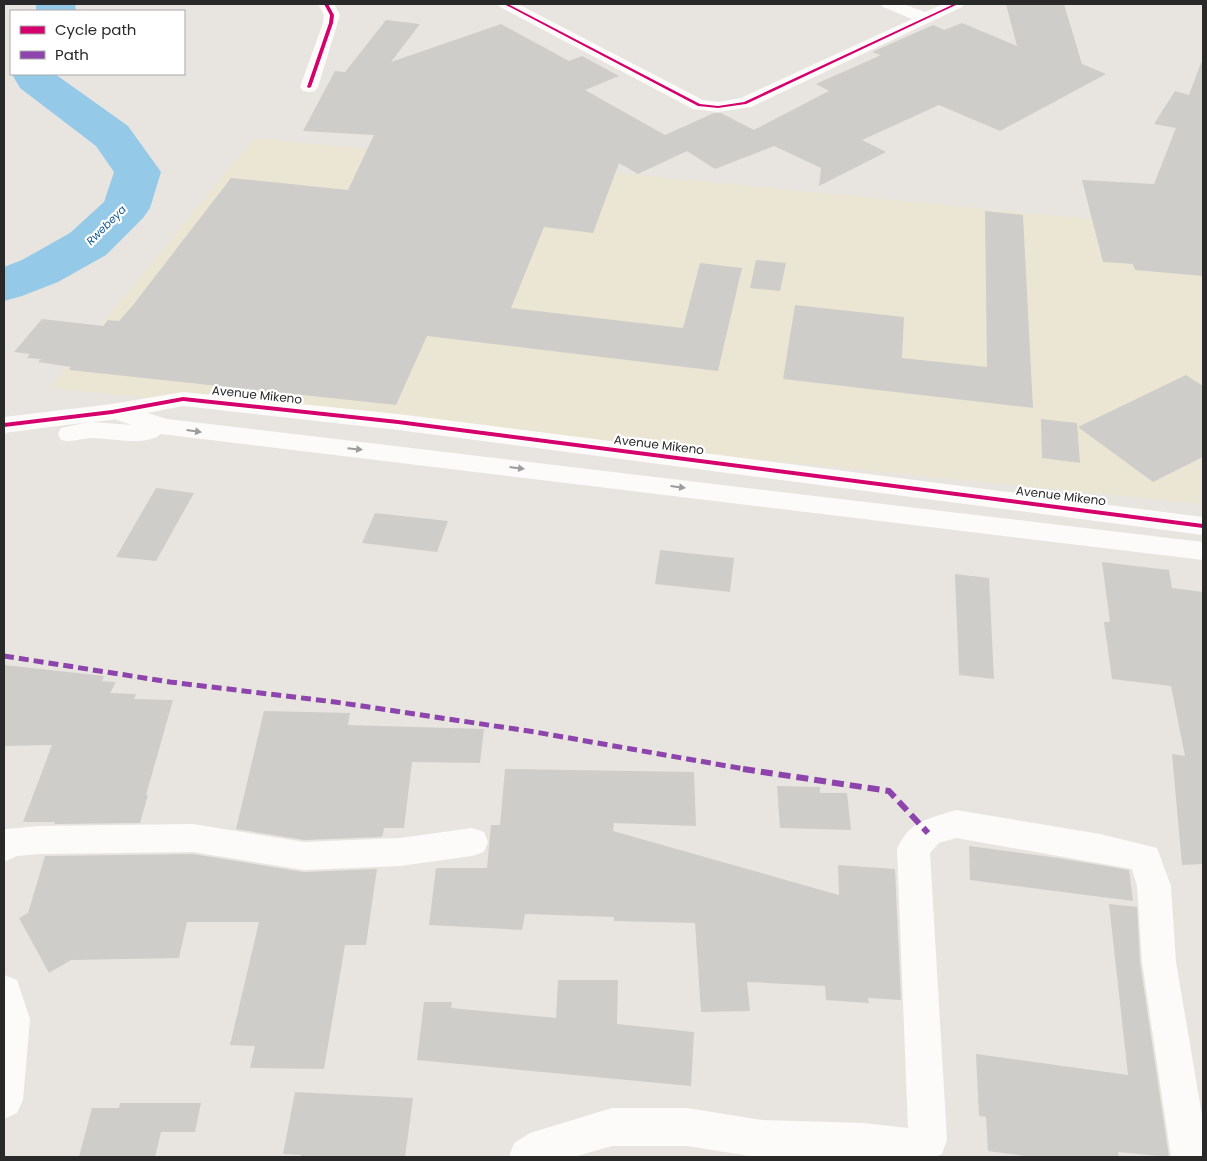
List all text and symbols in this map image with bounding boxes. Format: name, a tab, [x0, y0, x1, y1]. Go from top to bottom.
legend	[10, 10, 185, 75]
text: Cycle path	[55, 19, 136, 40]
text: Path	[55, 44, 89, 65]
water label: Rwebeya	[83, 201, 130, 248]
street label: Avenue Mikeno	[211, 381, 303, 408]
one-way arrow	[186, 427, 202, 435]
street label: Avenue Mikeno	[613, 431, 705, 458]
one-way arrow	[347, 445, 363, 453]
one-way arrow	[509, 464, 525, 472]
street label: Avenue Mikeno	[1015, 482, 1107, 509]
one-way arrow	[670, 483, 686, 491]

